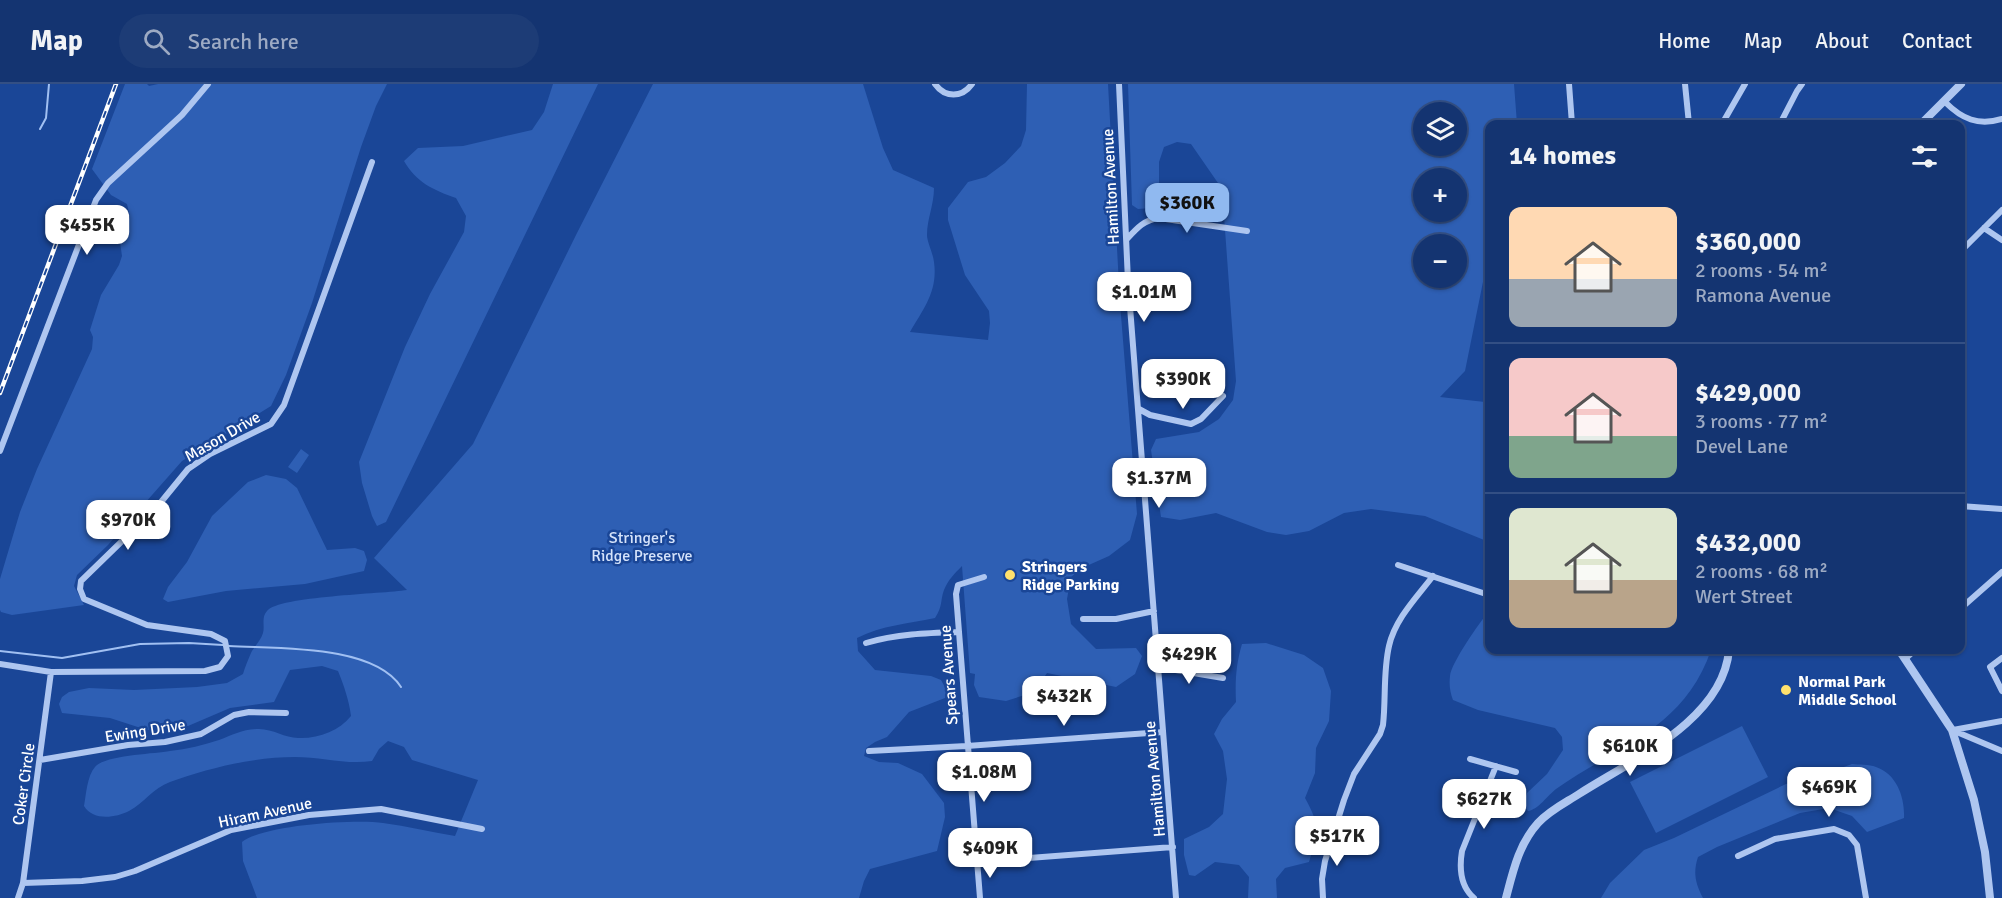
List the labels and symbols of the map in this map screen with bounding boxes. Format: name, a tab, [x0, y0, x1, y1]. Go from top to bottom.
street label: Hamilton Avenue	[1098, 128, 1124, 246]
pin: $360K	[1145, 183, 1229, 234]
pin: $455K	[45, 205, 129, 256]
pin: $1.01M	[1095, 272, 1193, 323]
pin: $390K	[1141, 359, 1225, 410]
street label: Mason Drive	[181, 407, 264, 467]
pin: $1.37M	[1110, 458, 1208, 509]
pin: $970K	[86, 500, 170, 551]
park label: Stringer's Ridge Preserve	[591, 528, 693, 566]
place label: Stringers Ridge Parking	[1022, 557, 1120, 595]
marker: Stringers Ridge Parking	[1003, 568, 1017, 582]
street label: Spears Avenue	[936, 624, 962, 725]
pin: $429K	[1147, 634, 1231, 685]
place label: Normal Park Middle School	[1798, 672, 1897, 710]
pin: $432K	[1022, 676, 1106, 727]
marker: Normal Park Middle School	[1779, 683, 1793, 697]
street label: Ewing Drive	[103, 715, 187, 747]
street label: Hamilton Avenue	[1140, 720, 1170, 838]
pin: $610K	[1588, 726, 1672, 777]
street label: Coker Circle	[8, 742, 40, 826]
pin: $1.08M	[935, 752, 1033, 803]
pin: $469K	[1787, 767, 1871, 818]
pin: $627K	[1442, 779, 1526, 830]
street label: Hiram Avenue	[216, 793, 314, 833]
pin: $517K	[1295, 816, 1379, 867]
pin: $409K	[948, 828, 1032, 879]

